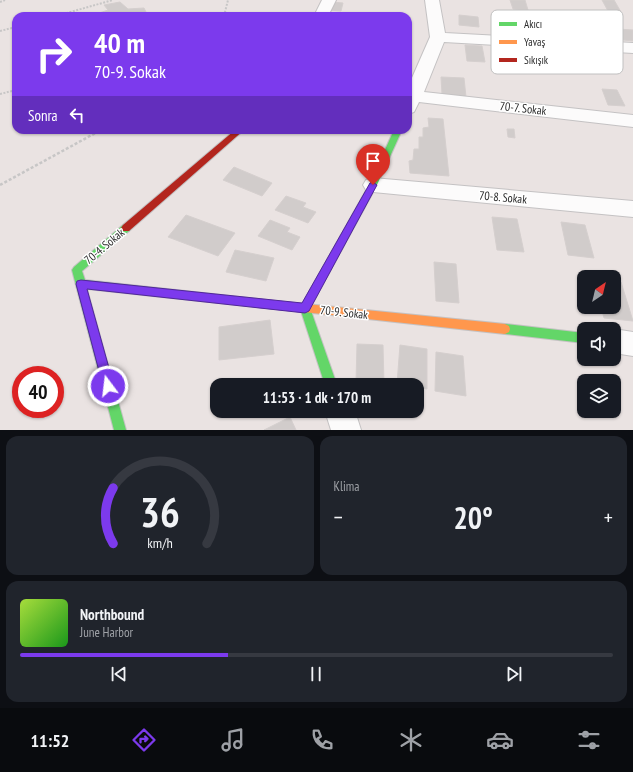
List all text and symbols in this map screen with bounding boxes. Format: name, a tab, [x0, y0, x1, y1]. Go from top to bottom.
legend	[491, 10, 623, 74]
text: Akıcı	[524, 17, 542, 31]
text: 40 m	[94, 24, 145, 61]
icon: right	[28, 28, 80, 80]
text: Yavaş	[524, 35, 545, 49]
text: Sıkışık	[524, 53, 549, 67]
text: 70-9. Sokak	[94, 60, 166, 83]
street label: 70-7. Sokak	[499, 98, 547, 118]
icon: left	[66, 104, 88, 126]
text: Sonra	[28, 106, 58, 125]
pin	[356, 144, 390, 185]
icon: arrive	[362, 150, 384, 172]
street label: 70-8. Sokak	[478, 187, 528, 207]
street label: 70-4. Sokak	[81, 225, 127, 267]
north arrow	[577, 270, 621, 314]
map controls	[577, 270, 621, 418]
street label: 70-9. Sokak	[319, 302, 369, 322]
button: sound	[577, 322, 621, 366]
position arrow	[87, 365, 129, 407]
speed limit sign: 40	[12, 366, 64, 418]
button: layers	[577, 374, 621, 418]
text: 11:53 · 1 dk · 170 m	[263, 388, 371, 407]
text: Klima	[334, 478, 359, 495]
text: 36	[140, 484, 180, 537]
text: 20°	[453, 498, 493, 537]
text: −	[334, 503, 343, 531]
text: +	[604, 503, 613, 531]
text: km/h	[147, 532, 172, 551]
text: Northbound	[80, 605, 144, 624]
text: June Harbor	[80, 624, 133, 641]
icon: previous	[108, 663, 130, 685]
icon: pause	[305, 663, 327, 685]
icon: next	[503, 663, 525, 685]
icon: directions	[130, 726, 158, 754]
icon: music	[219, 726, 247, 754]
icon: phone	[308, 726, 336, 754]
icon: climate	[397, 726, 425, 754]
icon: car	[486, 726, 514, 754]
icon: filters	[575, 726, 603, 754]
text: 11:52	[30, 729, 69, 752]

